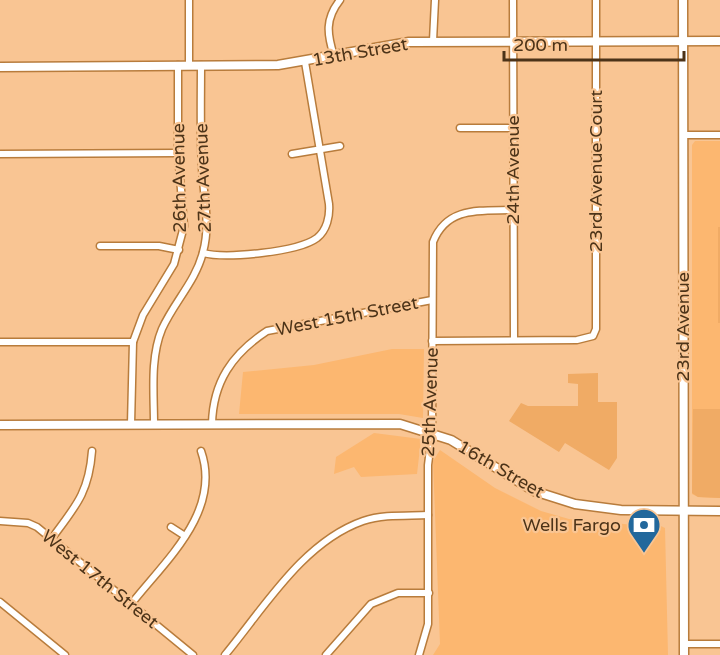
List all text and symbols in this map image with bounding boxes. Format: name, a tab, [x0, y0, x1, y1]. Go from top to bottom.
scale bar	[504, 24, 684, 62]
street label: 13th Street	[311, 33, 410, 71]
text: 200 m	[513, 34, 568, 56]
street label: 23rd Avenue Court	[585, 90, 607, 252]
street label: 24th Avenue	[502, 115, 524, 225]
street label: 26th Avenue	[167, 123, 191, 233]
street label: 27th Avenue	[190, 123, 216, 233]
street label: 23rd Avenue	[672, 272, 694, 382]
street label: West 15th Street	[274, 291, 420, 341]
street label: 25th Avenue	[417, 347, 443, 457]
street label: 16th Street	[454, 435, 548, 503]
bank icon: Wells Fargo	[626, 507, 662, 554]
place label: Wells Fargo	[523, 514, 621, 536]
street label: West 17th Street	[37, 525, 163, 633]

